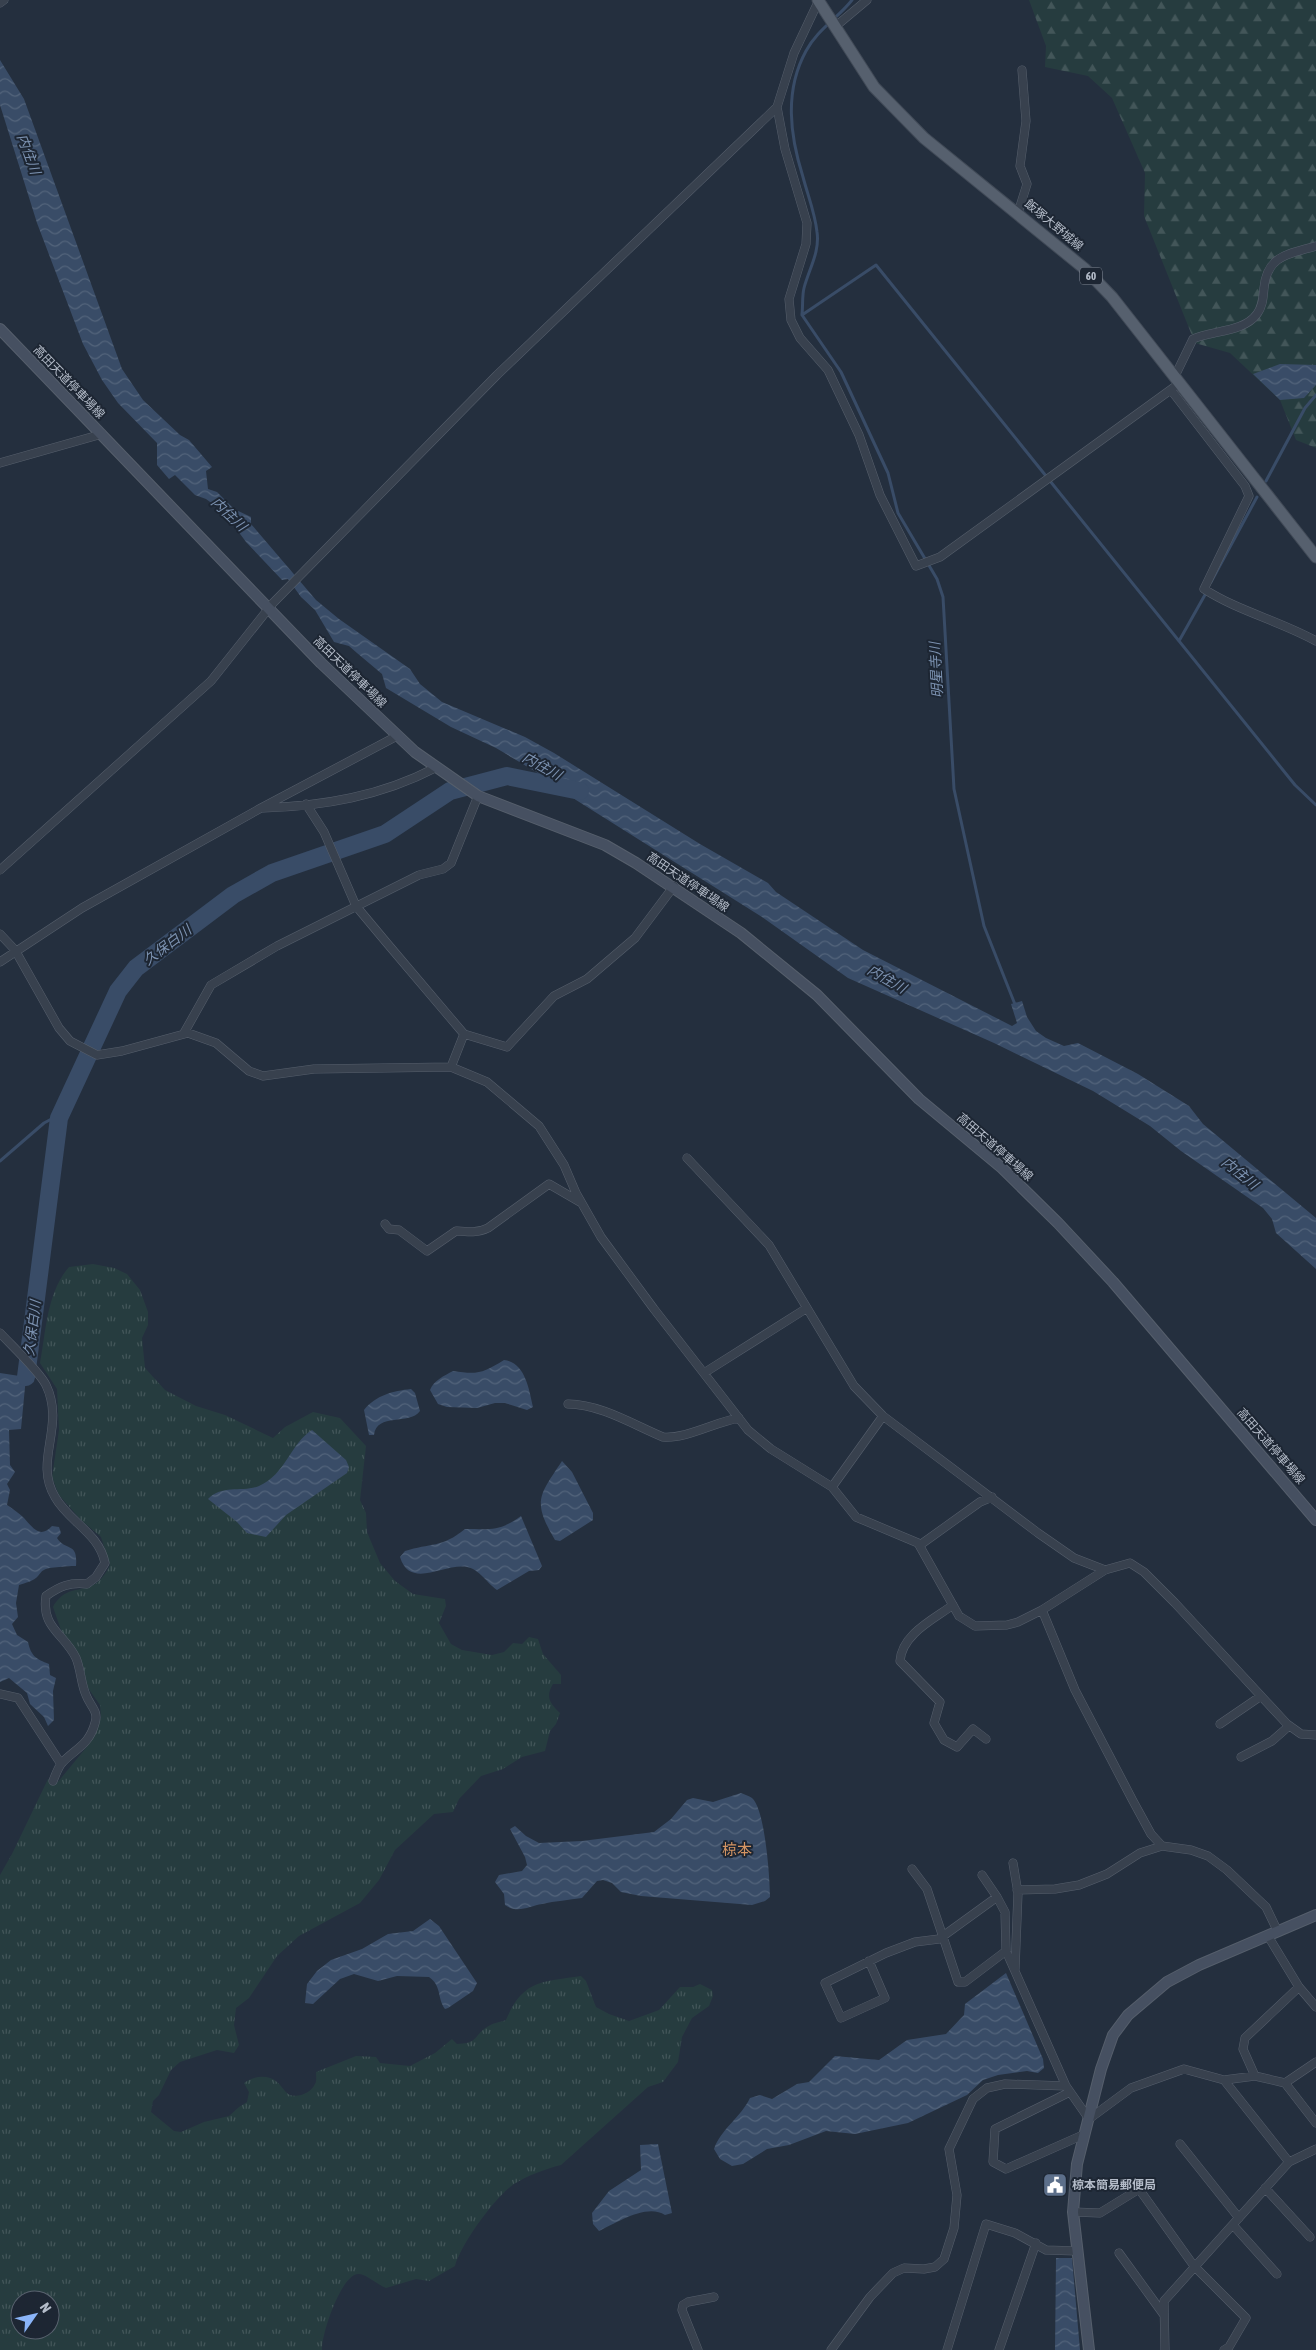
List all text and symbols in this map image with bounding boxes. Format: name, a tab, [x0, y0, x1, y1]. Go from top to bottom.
water label: 内住川	[14, 132, 44, 178]
street label: 飯塚大野城線	[1022, 196, 1086, 254]
road number: 60	[1080, 268, 1102, 284]
street label: 高田天道停車場線	[31, 343, 107, 421]
water label: 内住川	[208, 494, 251, 536]
street label: 高田天道停車場線	[311, 634, 389, 710]
water label: 明星寺川	[926, 640, 945, 698]
water label: 内住川	[520, 749, 566, 784]
street label: 高田天道停車場線	[644, 849, 732, 915]
water label: 久保白川	[140, 921, 196, 968]
water label: 内住川	[865, 962, 911, 997]
street label: 高田天道停車場線	[954, 1110, 1036, 1184]
water label: 内住川	[1219, 1154, 1263, 1194]
water label: 久保白川	[21, 1297, 44, 1357]
street label: 高田天道停車場線	[1234, 1405, 1308, 1487]
district label: 椋本	[722, 1841, 752, 1858]
public building icon: 椋本簡易郵便局	[1042, 2172, 1068, 2198]
place label: 椋本簡易郵便局	[1072, 2178, 1156, 2192]
north arrow	[10, 2290, 60, 2340]
text: N	[37, 2300, 55, 2316]

